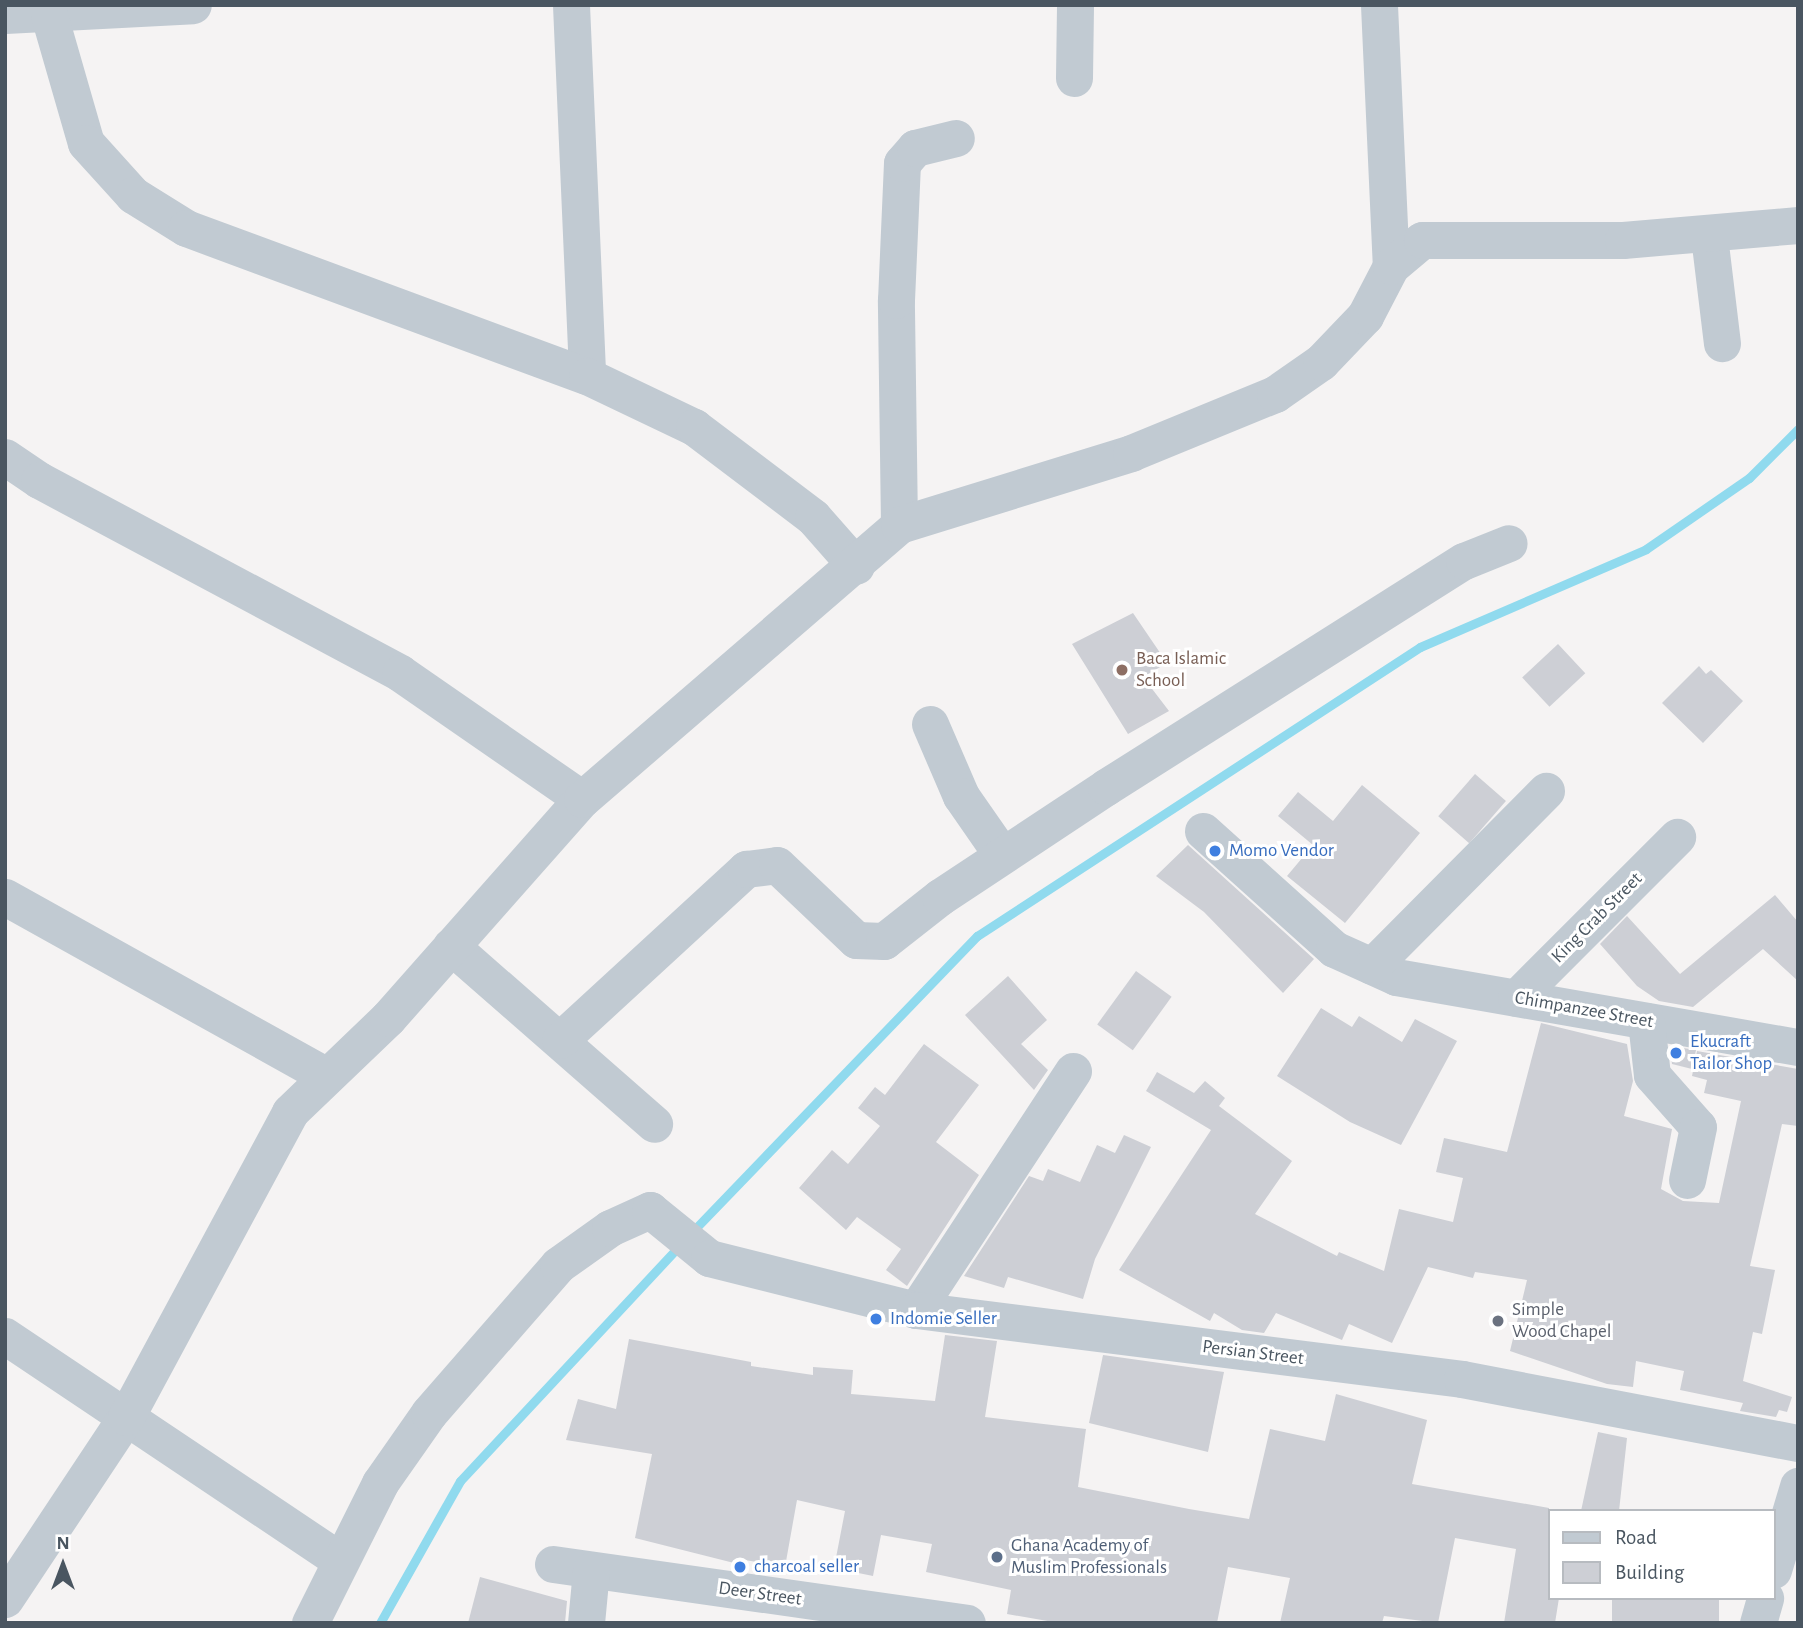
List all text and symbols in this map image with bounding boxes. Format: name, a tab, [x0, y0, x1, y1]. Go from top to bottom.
place label: Baca Islamic School	[1136, 648, 1226, 692]
marker: Baca Islamic School	[1114, 662, 1130, 678]
place label: Momo Vendor	[1229, 840, 1334, 862]
marker: Momo Vendor	[1207, 843, 1223, 859]
street label: King Crab Street	[1547, 868, 1647, 968]
street label: Chimpanzee Street	[1513, 987, 1655, 1033]
place label: Ekucraft Tailor Shop	[1690, 1031, 1772, 1075]
marker: Ekucraft Tailor Shop	[1668, 1045, 1684, 1061]
place label: Simple Wood Chapel	[1512, 1299, 1611, 1343]
place label: Indomie Seller	[890, 1308, 997, 1330]
marker: Indomie Seller	[868, 1311, 884, 1327]
marker: Simple Wood Chapel	[1490, 1313, 1506, 1329]
street label: Persian Street	[1201, 1335, 1305, 1371]
legend	[1548, 1509, 1775, 1600]
text: Road	[1615, 1527, 1657, 1548]
north arrow	[28, 1530, 98, 1600]
text: N	[56, 1534, 70, 1553]
place label: Ghana Academy of Muslim Professionals	[1011, 1535, 1167, 1579]
marker: Ghana Academy of Muslim Professionals	[989, 1549, 1005, 1565]
place label: charcoal seller	[754, 1556, 859, 1578]
marker: charcoal seller	[732, 1559, 748, 1575]
text: Building	[1615, 1562, 1684, 1583]
street label: Deer Street	[717, 1577, 803, 1611]

